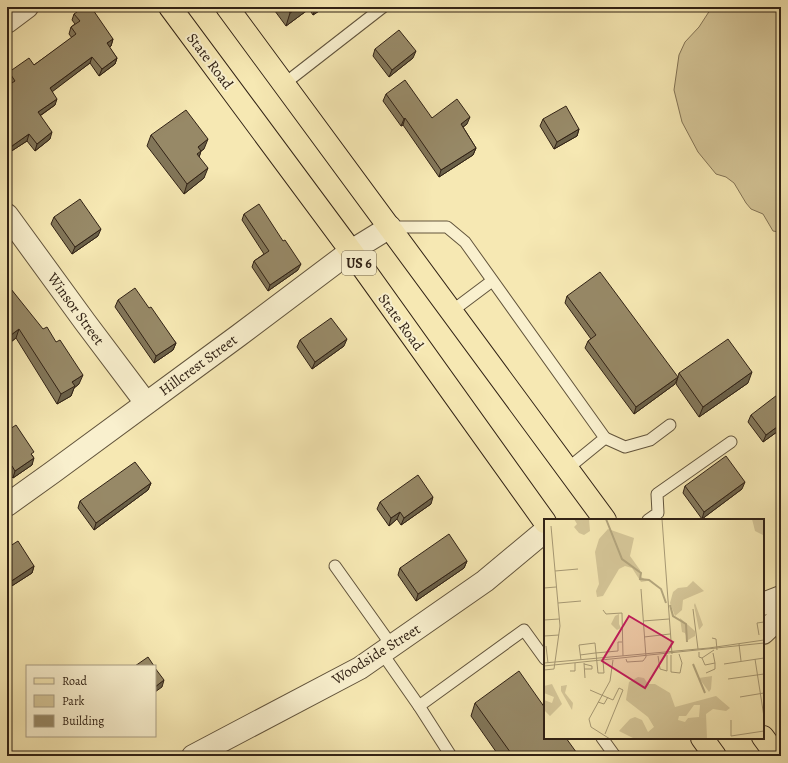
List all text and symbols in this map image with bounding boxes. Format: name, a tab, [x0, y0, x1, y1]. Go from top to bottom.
street label: State Road	[182, 29, 238, 94]
road number: US 6	[342, 251, 376, 275]
street label: Winsor Street	[42, 268, 109, 349]
street label: State Road	[374, 290, 429, 355]
street label: Hillcrest Street	[155, 330, 241, 400]
inset map	[544, 519, 764, 739]
street label: Woodside Street	[327, 619, 424, 690]
legend	[26, 665, 156, 737]
text: Road	[62, 673, 88, 689]
text: Park	[62, 693, 85, 709]
text: Building	[62, 713, 104, 729]

